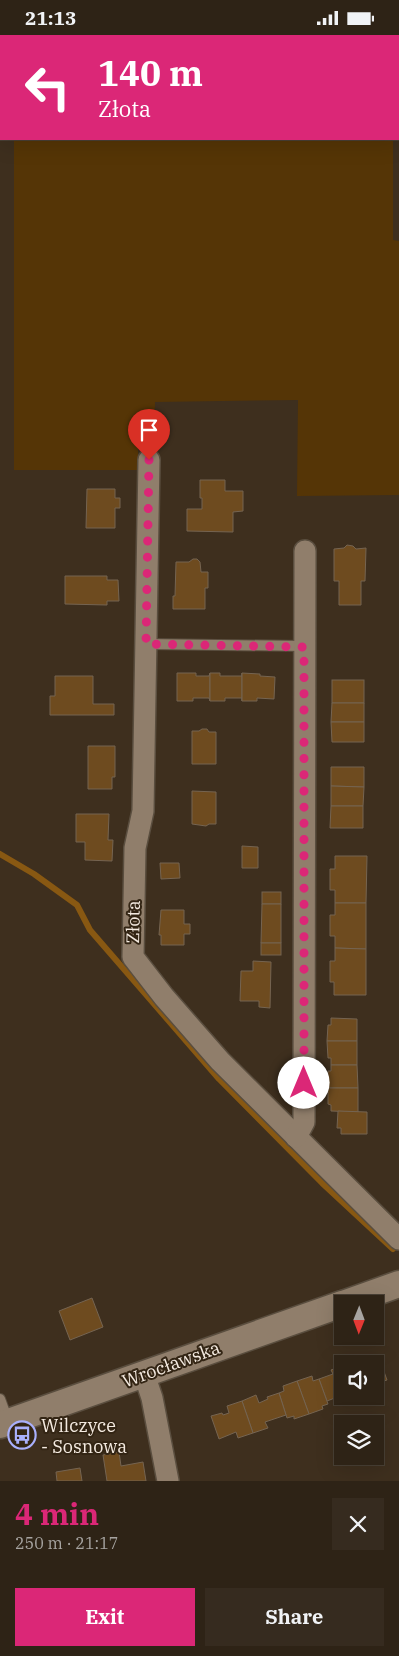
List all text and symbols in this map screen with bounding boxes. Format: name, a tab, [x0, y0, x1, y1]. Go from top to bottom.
text: 21:13	[25, 6, 76, 30]
text: 140 m	[98, 50, 203, 96]
icon: left	[15, 55, 80, 120]
text: Złota	[98, 94, 151, 123]
pin	[128, 409, 170, 460]
icon: arrive	[135, 416, 163, 444]
street label: Złota	[121, 900, 145, 944]
position arrow	[277, 1056, 329, 1108]
north arrow	[334, 1295, 384, 1345]
map controls	[334, 1295, 384, 1465]
street label: Wrocławska	[119, 1336, 223, 1392]
button: sound	[334, 1355, 384, 1405]
place label: Wilczyce - Sosnowa	[41, 1414, 127, 1458]
button: layers	[334, 1415, 384, 1465]
bus stop icon: Wilczyce - Sosnowa	[7, 1420, 37, 1450]
text: 4 min	[15, 1494, 99, 1533]
button: close	[332, 1498, 384, 1550]
text: 250 m · 21:17	[15, 1533, 118, 1553]
button: Exit	[15, 1588, 195, 1646]
button: Share	[205, 1588, 384, 1646]

